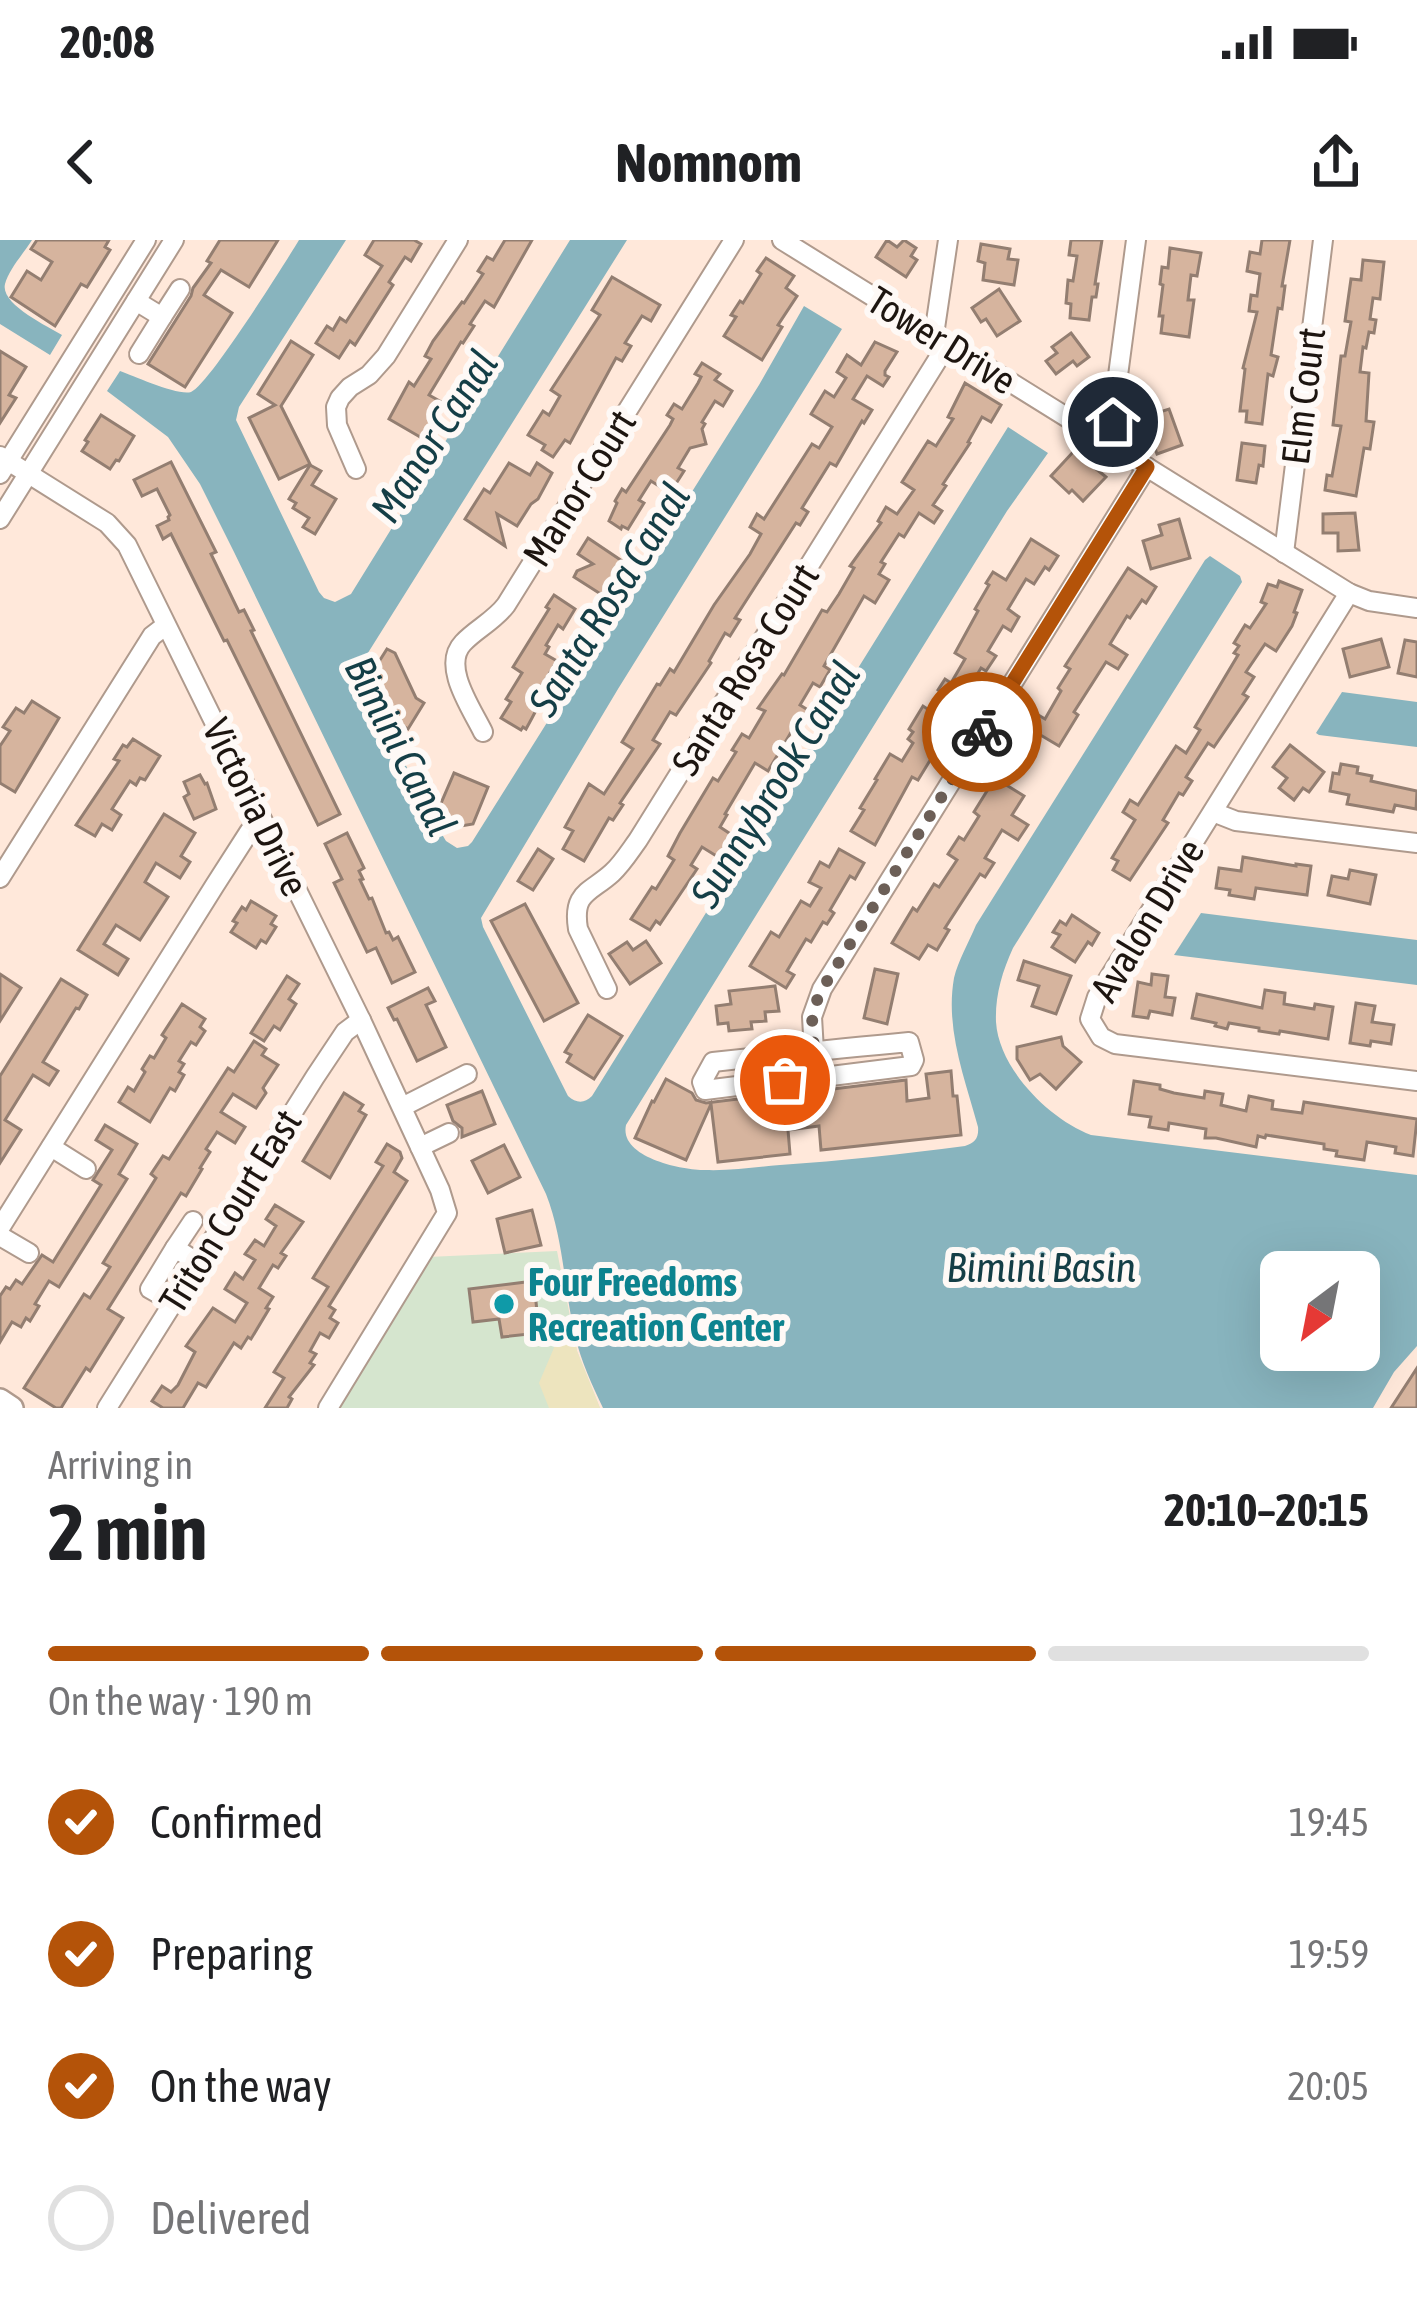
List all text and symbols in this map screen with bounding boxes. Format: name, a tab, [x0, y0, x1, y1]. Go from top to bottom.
text: 20:08	[60, 16, 154, 68]
icon: back	[48, 129, 114, 195]
icon: share	[1303, 129, 1369, 195]
text: Nomnom	[615, 132, 802, 193]
street label: Tower Drive	[860, 277, 1024, 403]
street label: Elm Court	[1273, 325, 1333, 467]
water label: Manor Canal	[361, 341, 507, 531]
pin	[1062, 371, 1164, 473]
icon: home	[1080, 389, 1146, 455]
street label: Manor Court	[514, 402, 644, 574]
water label: Santa Rosa Canal	[518, 474, 700, 725]
street label: Santa Rosa Court	[663, 555, 827, 783]
water label: Bimini Canal	[335, 648, 467, 844]
water label: Sunnybrook Canal	[680, 652, 870, 916]
courier	[922, 672, 1042, 792]
icon: bike	[949, 699, 1015, 765]
street label: Victoria Drive	[194, 711, 318, 903]
street label: Avalon Drive	[1081, 831, 1213, 1009]
pin	[734, 1029, 836, 1131]
icon: bag	[752, 1047, 818, 1113]
street label: Triton Court East	[150, 1101, 310, 1321]
water label: Bimini Basin	[946, 1243, 1136, 1291]
north arrow	[1260, 1251, 1380, 1371]
map controls	[1260, 1251, 1380, 1371]
place label: Four Freedoms Recreation Center	[528, 1260, 785, 1349]
marker: Four Freedoms Recreation Center	[491, 1291, 517, 1317]
text: Arriving in	[48, 1443, 193, 1487]
text: 20:10–20:15	[1164, 1484, 1369, 1536]
text: 2 min	[48, 1487, 207, 1577]
text: On the way · 190 m	[48, 1679, 313, 1723]
icon: check	[48, 1789, 114, 1855]
text: Confirmed	[150, 1796, 323, 1848]
text: 19:45	[1289, 1800, 1369, 1844]
icon: check	[48, 1921, 114, 1987]
text: Preparing	[150, 1928, 313, 1980]
text: 19:59	[1289, 1932, 1369, 1976]
icon: check	[48, 2053, 114, 2119]
text: On the way	[150, 2060, 332, 2112]
text: 20:05	[1287, 2064, 1369, 2108]
text: Delivered	[150, 2192, 311, 2244]

